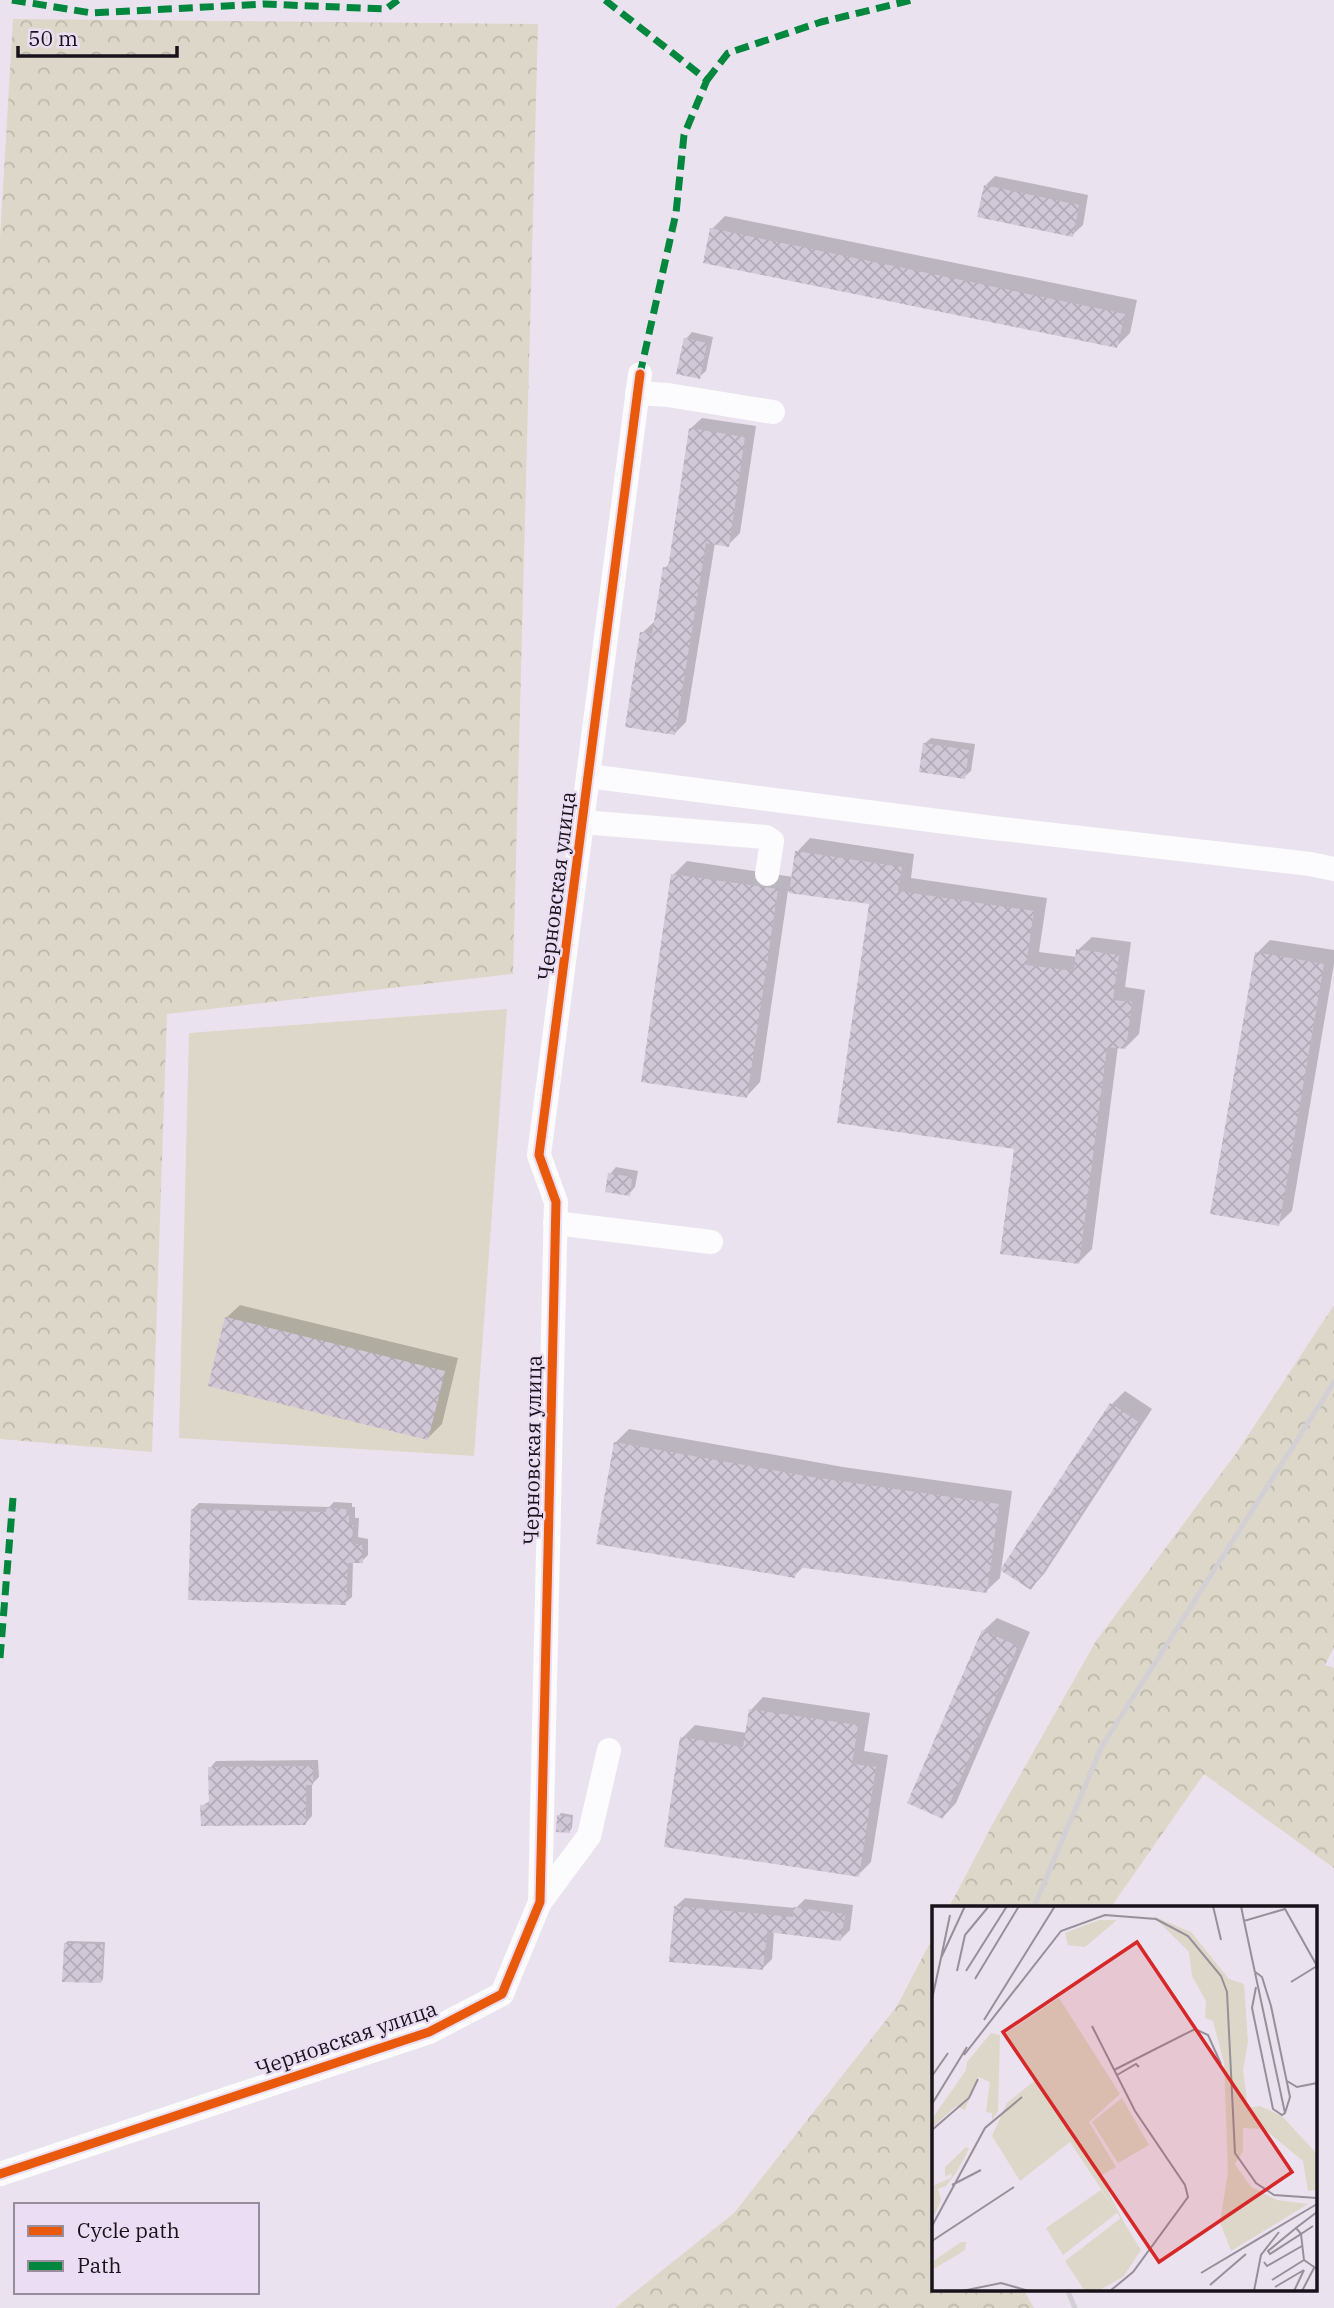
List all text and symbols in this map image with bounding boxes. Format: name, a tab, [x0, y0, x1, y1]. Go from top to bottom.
scale bar	[18, 14, 177, 58]
text: 50 m	[28, 24, 78, 52]
street label: Черновская улица	[531, 790, 581, 982]
street label: Черновская улица	[516, 1355, 548, 1545]
inset map	[932, 1906, 1316, 2290]
street label: Черновская улица	[251, 1994, 441, 2082]
legend	[14, 2203, 259, 2294]
text: Cycle path	[77, 2216, 180, 2244]
text: Path	[77, 2251, 122, 2279]

